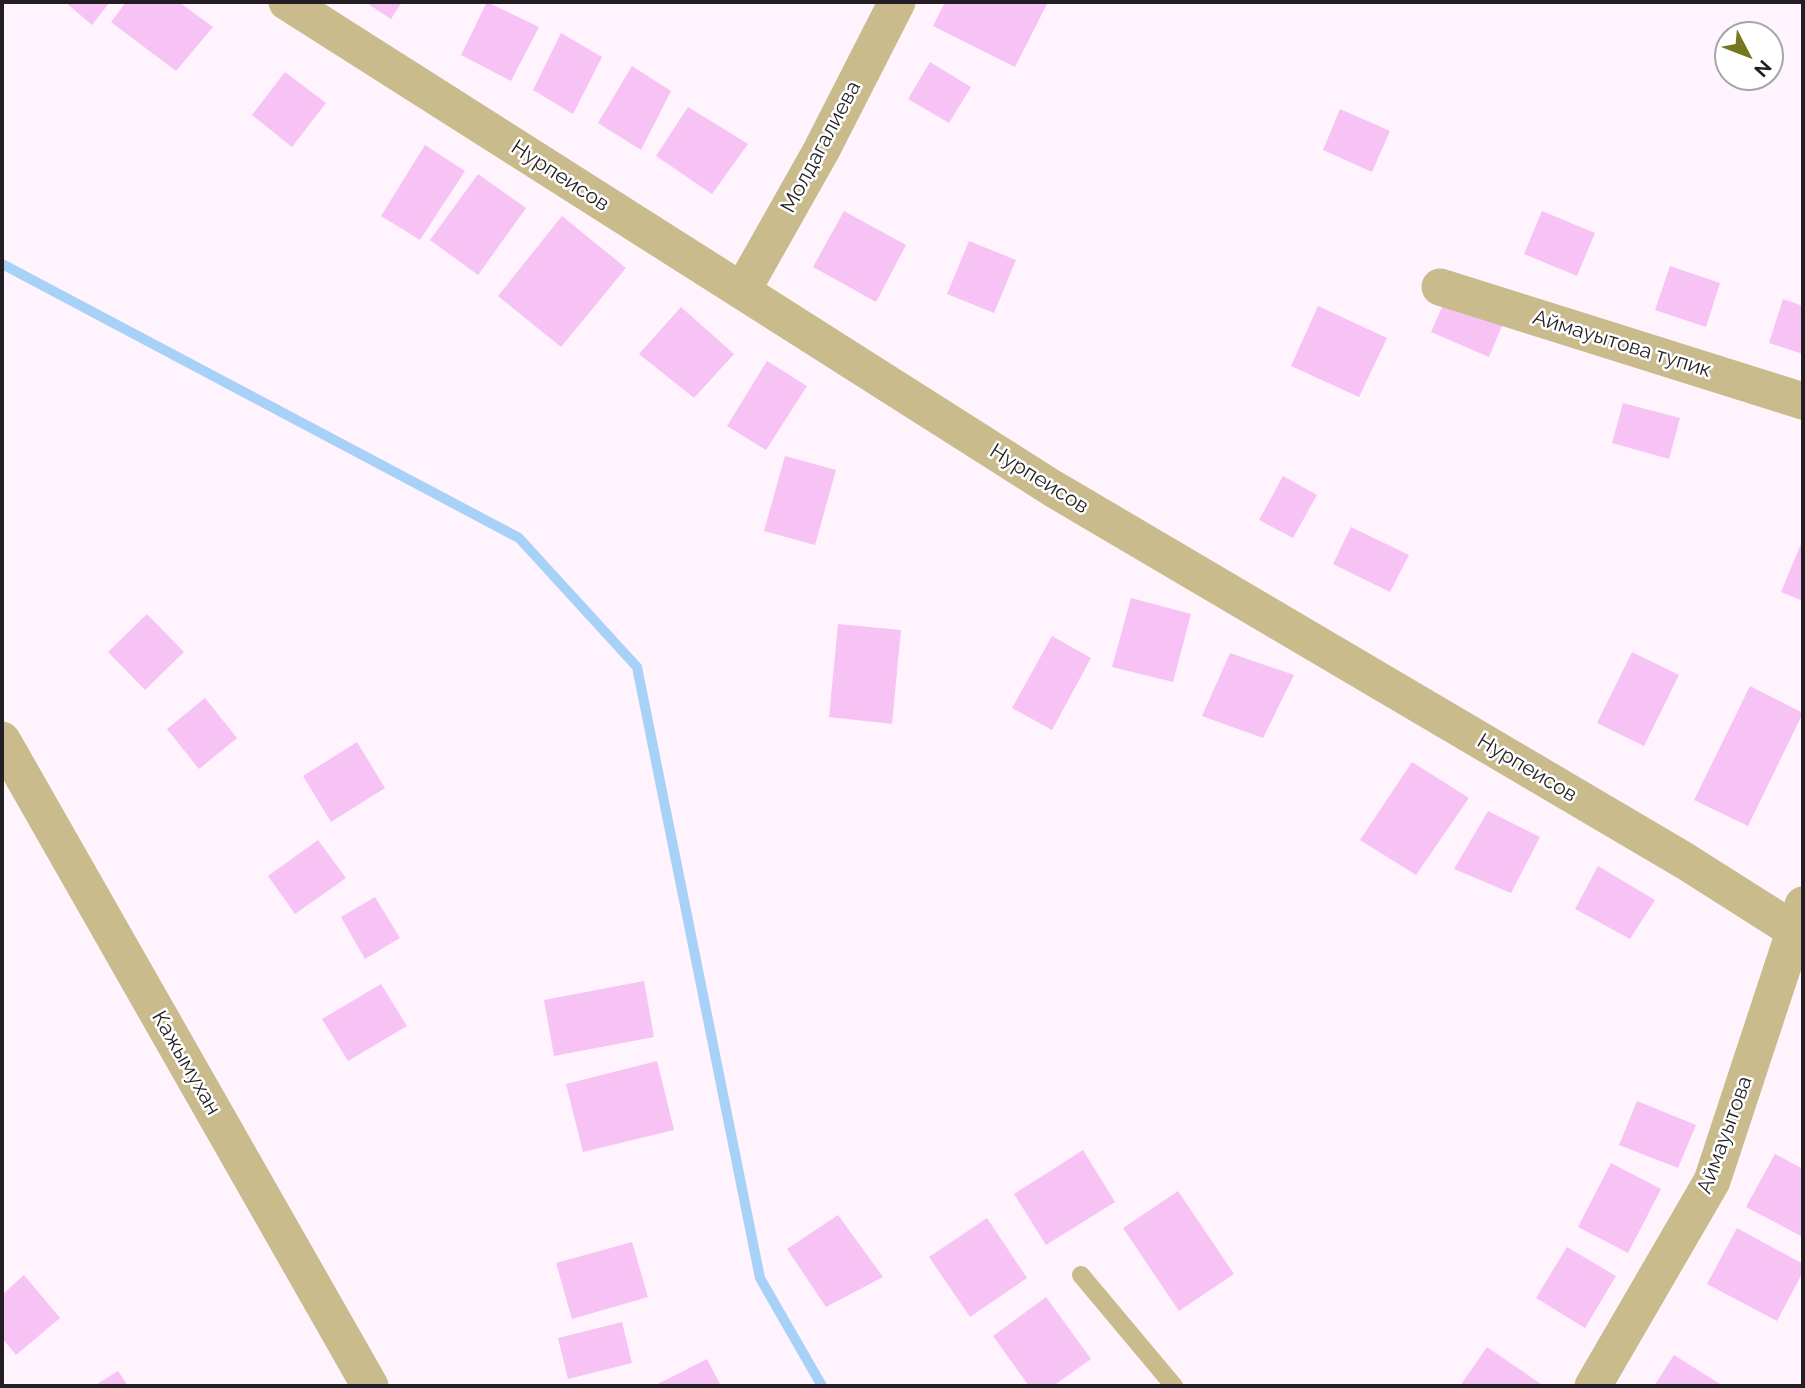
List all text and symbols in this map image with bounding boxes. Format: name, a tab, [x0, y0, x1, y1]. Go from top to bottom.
north arrow	[1714, 21, 1784, 91]
text: N	[1750, 56, 1776, 81]
street label: Молдагалиева	[776, 77, 866, 217]
street label: Нурпеисов	[506, 135, 614, 217]
street label: Аймауытова тупик	[1530, 305, 1714, 383]
street label: Нурпеисов	[985, 439, 1093, 519]
street label: Нурпеисов	[1473, 728, 1581, 808]
street label: Кажымухан	[146, 1007, 226, 1119]
street label: Аймауытова	[1692, 1073, 1758, 1197]

